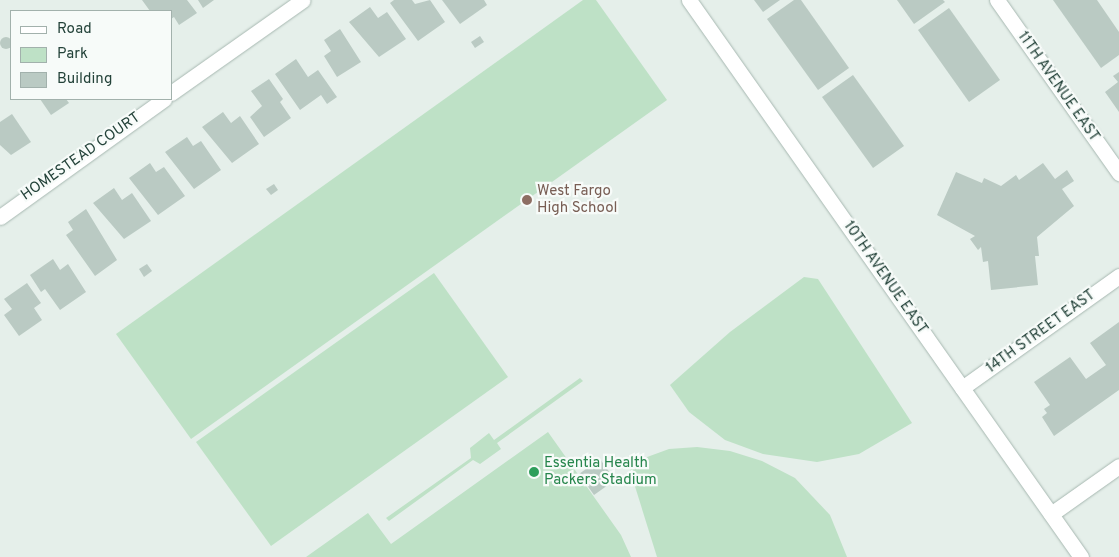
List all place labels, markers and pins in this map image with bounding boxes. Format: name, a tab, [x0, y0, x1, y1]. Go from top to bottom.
place label: West Fargo High School	[537, 182, 618, 217]
marker: West Fargo High School	[521, 194, 533, 206]
place label: Essentia Health Packers Stadium	[544, 454, 657, 489]
marker: Essentia Health Packers Stadium	[528, 466, 540, 478]

